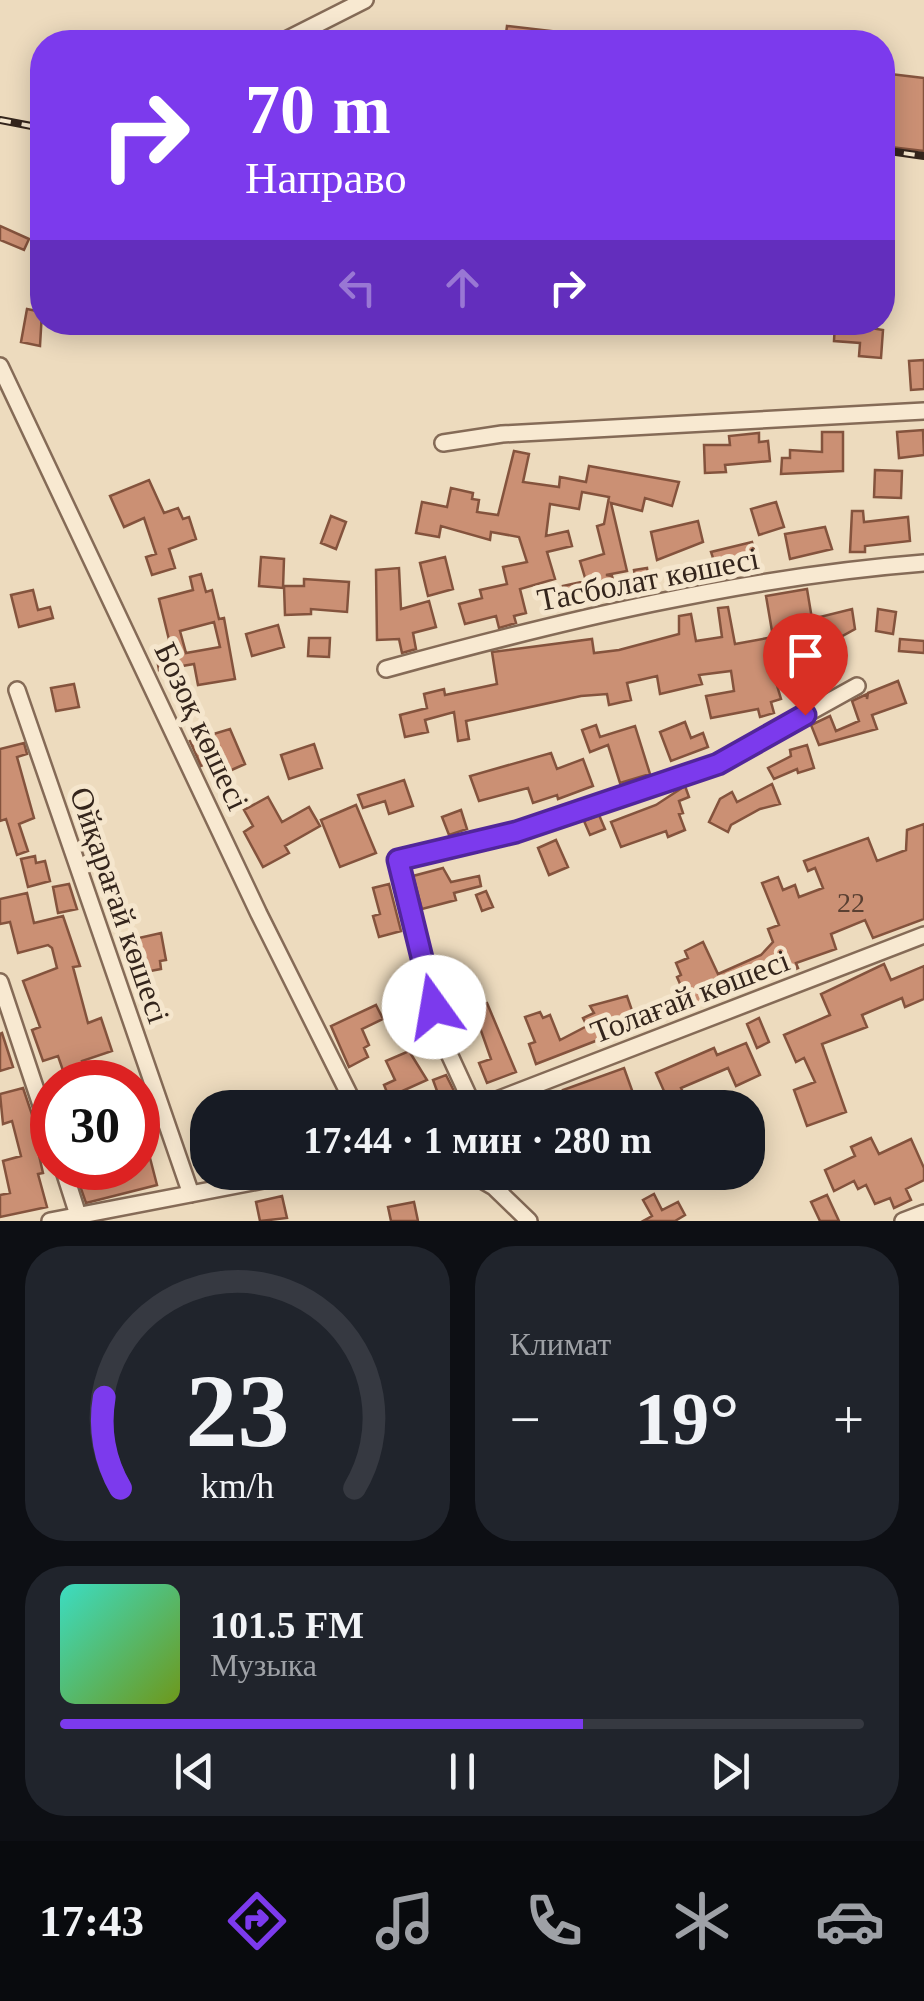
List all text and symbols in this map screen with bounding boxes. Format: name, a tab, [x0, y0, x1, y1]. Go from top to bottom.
icon: right	[80, 70, 210, 200]
text: 70 m	[245, 71, 391, 148]
text: Направо	[245, 153, 407, 203]
icon: left	[330, 260, 385, 315]
icon: ahead	[435, 260, 490, 315]
icon: right	[540, 260, 595, 315]
street label: Тасболат көшесі	[534, 540, 762, 618]
pin	[763, 613, 848, 716]
icon: arrive	[778, 628, 833, 683]
street label: Бозоқ көшесі	[148, 637, 257, 816]
street label: Ойқарағай көшесі	[63, 782, 177, 1028]
house number: 22	[837, 887, 865, 918]
street label: Толағай көшесі	[586, 942, 794, 1050]
position arrow	[382, 955, 486, 1059]
speed limit sign: 30	[30, 1060, 160, 1190]
text: 17:44 · 1 мин · 280 m	[303, 1119, 652, 1161]
text: Климат	[510, 1326, 611, 1362]
text: 23	[185, 1353, 289, 1468]
text: 19°	[634, 1377, 739, 1460]
text: −	[510, 1389, 541, 1450]
text: +	[833, 1389, 864, 1450]
text: km/h	[201, 1466, 274, 1506]
text: 101.5 FM	[210, 1604, 364, 1646]
text: Музыка	[210, 1647, 317, 1683]
icon: previous	[167, 1744, 222, 1799]
icon: pause	[435, 1744, 490, 1799]
icon: next	[703, 1744, 758, 1799]
icon: directions	[222, 1886, 292, 1956]
icon: music	[370, 1886, 440, 1956]
icon: phone	[519, 1886, 589, 1956]
icon: climate	[667, 1886, 737, 1956]
icon: car	[815, 1886, 885, 1956]
text: 17:43	[39, 1896, 144, 1946]

